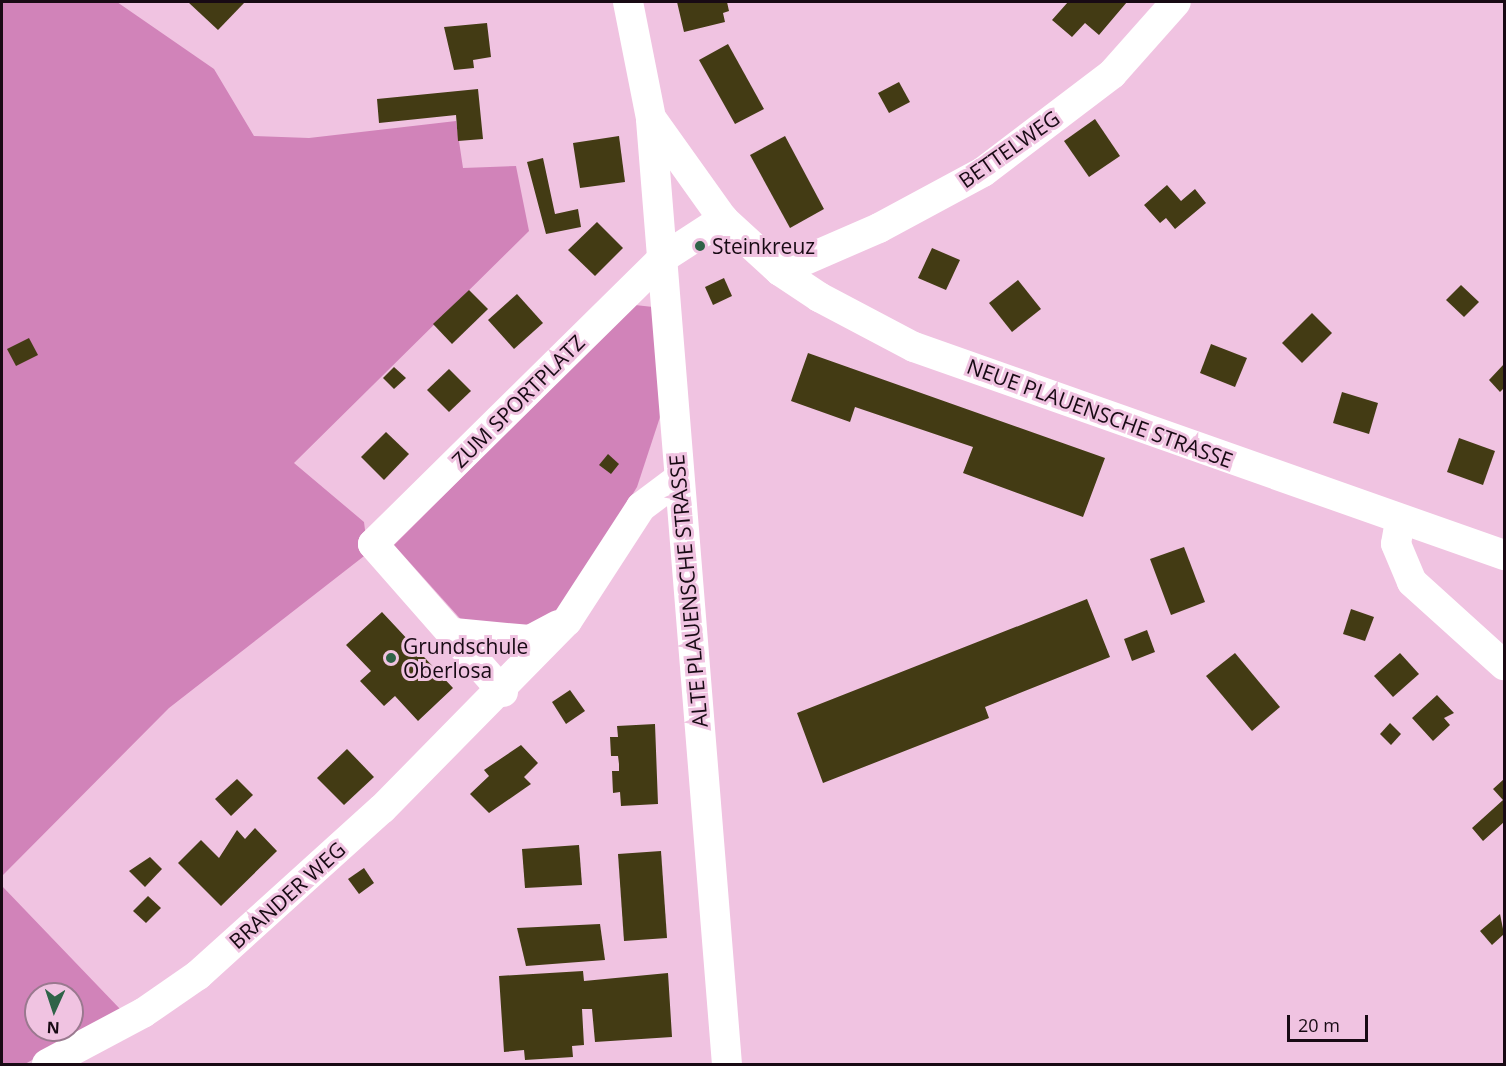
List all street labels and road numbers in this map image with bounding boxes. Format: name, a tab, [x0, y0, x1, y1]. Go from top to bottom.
street label: BETTELWEG	[954, 105, 1064, 193]
street label: ZUM SPORTPLATZ	[446, 329, 590, 473]
street label: NEUE PLAUENSCHE STRASSE	[964, 353, 1236, 473]
street label: ALTE PLAUENSCHE STRASSE	[664, 453, 712, 729]
street label: BRANDER WEG	[224, 836, 350, 954]

